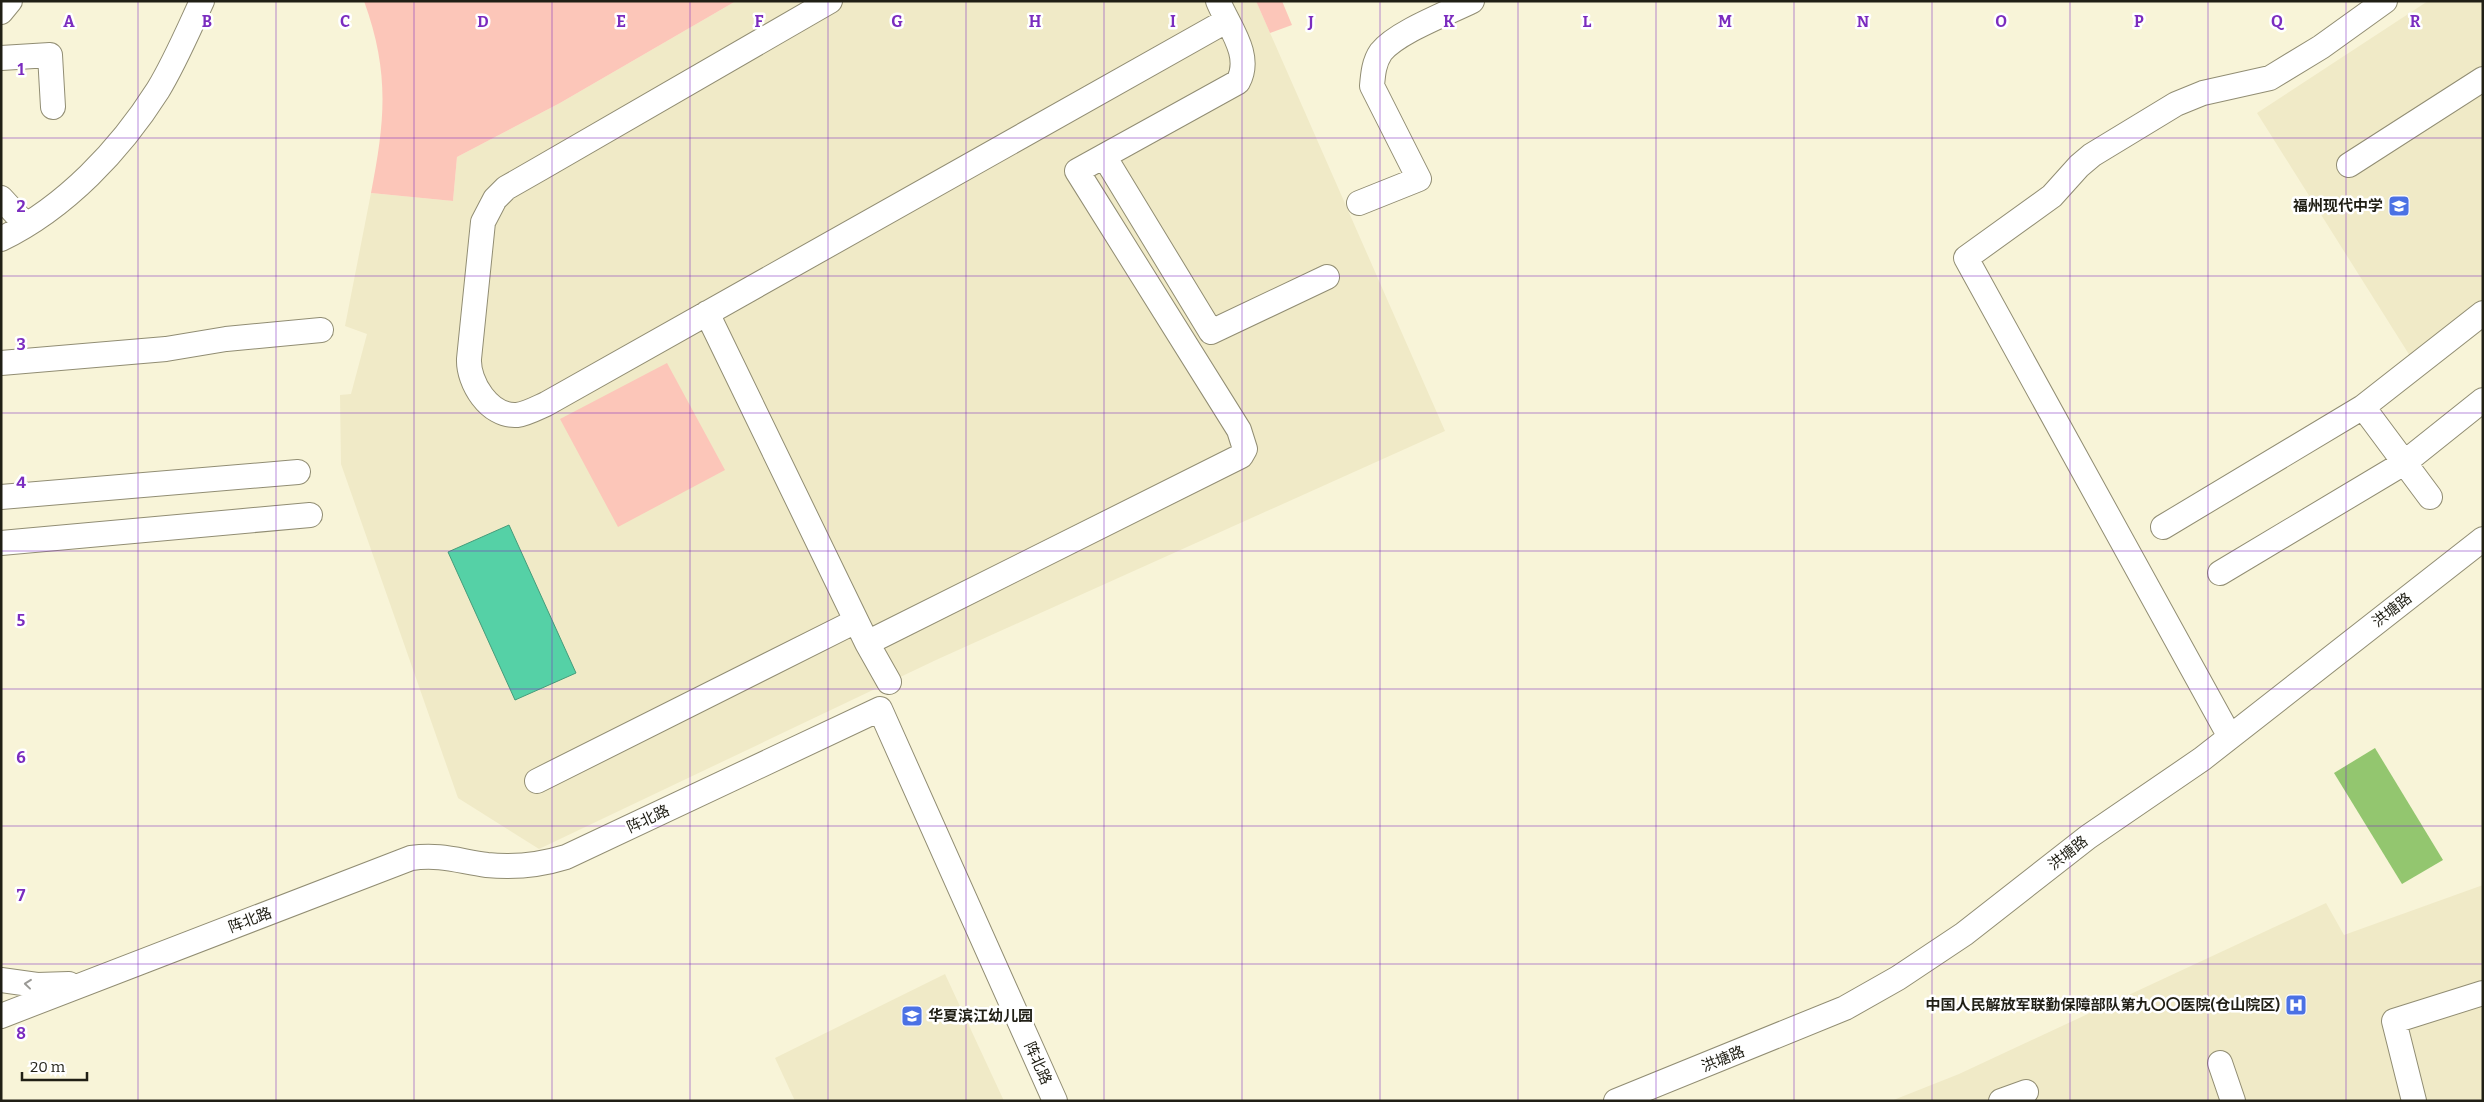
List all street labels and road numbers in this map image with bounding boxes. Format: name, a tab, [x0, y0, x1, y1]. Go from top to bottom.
street label: 洪塘路	[2369, 589, 2415, 631]
street label: 阵北路	[624, 801, 672, 837]
street label: 洪塘路	[2045, 832, 2091, 874]
street label: 阵北路	[226, 904, 274, 936]
street label: 阵北路	[1021, 1039, 1055, 1087]
street label: 洪塘路	[1699, 1042, 1747, 1076]

